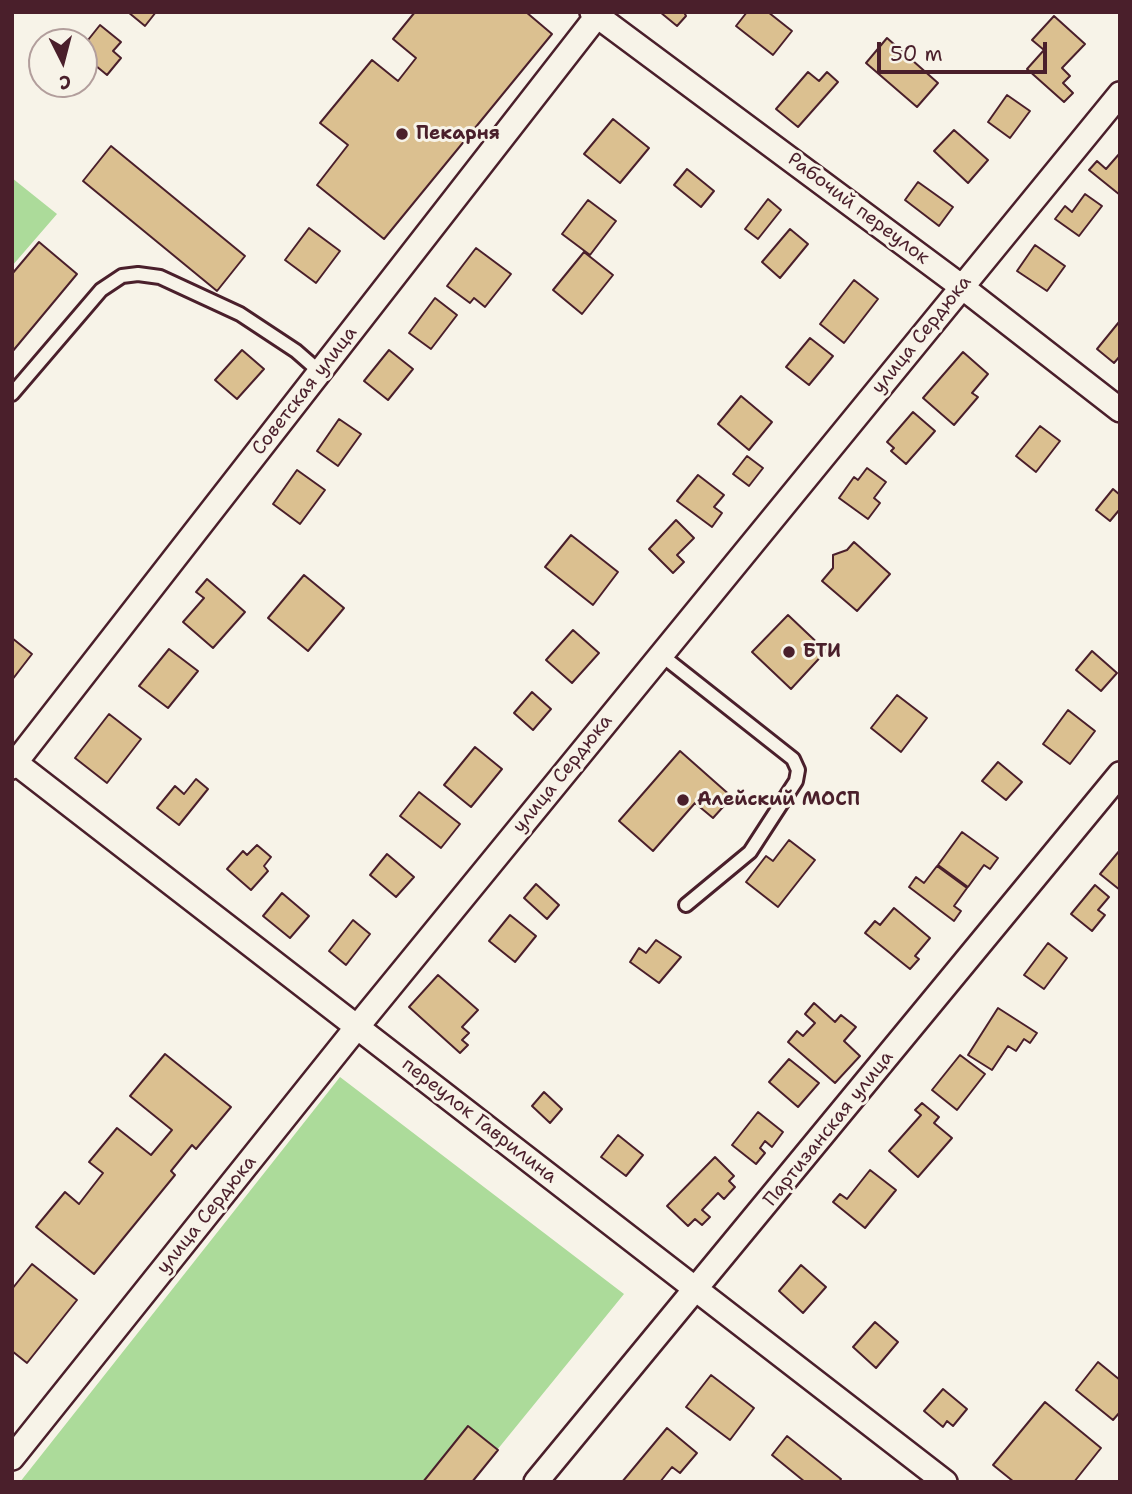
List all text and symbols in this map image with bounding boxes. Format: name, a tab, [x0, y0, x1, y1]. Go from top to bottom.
north arrow	[28, 28, 98, 98]
scale bar	[880, 28, 1050, 72]
text: 50 m	[890, 40, 943, 68]
text: С	[58, 69, 72, 95]
place label: Пекарня	[416, 123, 500, 145]
marker: Пекарня	[394, 126, 410, 142]
street label: Рабочий переулок	[783, 148, 933, 270]
street label: улица Сердюка	[867, 271, 977, 399]
street label: Советская улица	[248, 322, 362, 460]
place label: БТИ	[803, 641, 841, 663]
marker: БТИ	[781, 644, 797, 660]
street label: улица Сердюка	[508, 710, 618, 838]
place label: Алейский МОСП	[697, 789, 860, 811]
marker: Алейский МОСП	[675, 792, 691, 808]
street label: Партизанская улица	[759, 1047, 899, 1211]
street label: переулок Гаврилина	[397, 1053, 561, 1189]
street label: улица Сердюка	[152, 1151, 262, 1279]

